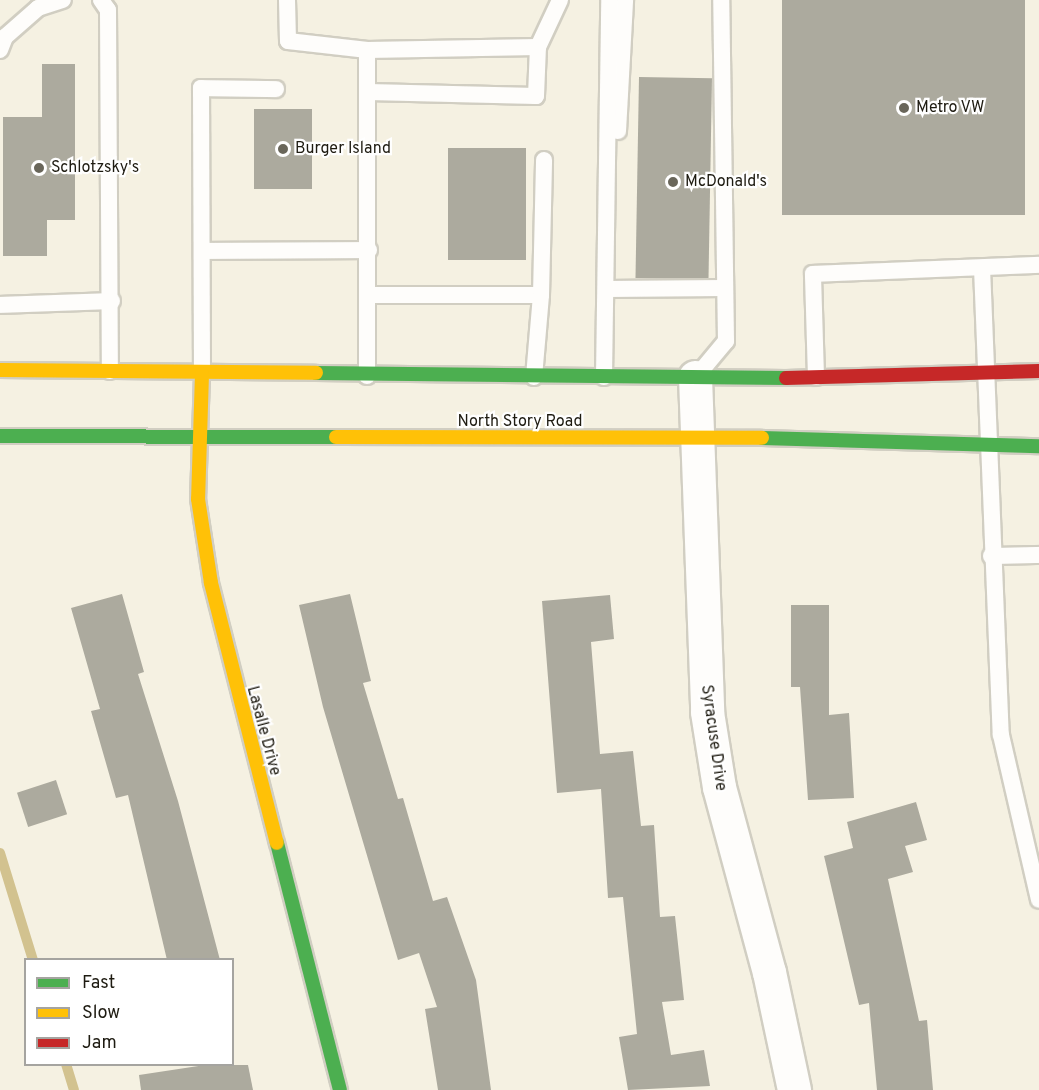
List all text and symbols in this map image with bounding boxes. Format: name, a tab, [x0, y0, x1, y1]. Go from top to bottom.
place label: Metro VW	[916, 98, 985, 118]
marker: Metro VW	[897, 101, 911, 115]
place label: Burger Island	[295, 139, 391, 159]
marker: Burger Island	[276, 142, 290, 156]
place label: Schlotzsky's	[51, 158, 139, 178]
marker: Schlotzsky's	[32, 161, 46, 175]
place label: McDonald's	[685, 172, 767, 192]
marker: McDonald's	[666, 175, 680, 189]
street label: North Story Road	[458, 412, 582, 432]
street label: Lasalle Drive	[242, 684, 284, 778]
street label: Syracuse Drive	[696, 684, 730, 792]
legend	[24, 958, 234, 1066]
text: Fast	[82, 972, 115, 995]
text: Slow	[82, 1002, 120, 1025]
text: Jam	[82, 1032, 117, 1055]

